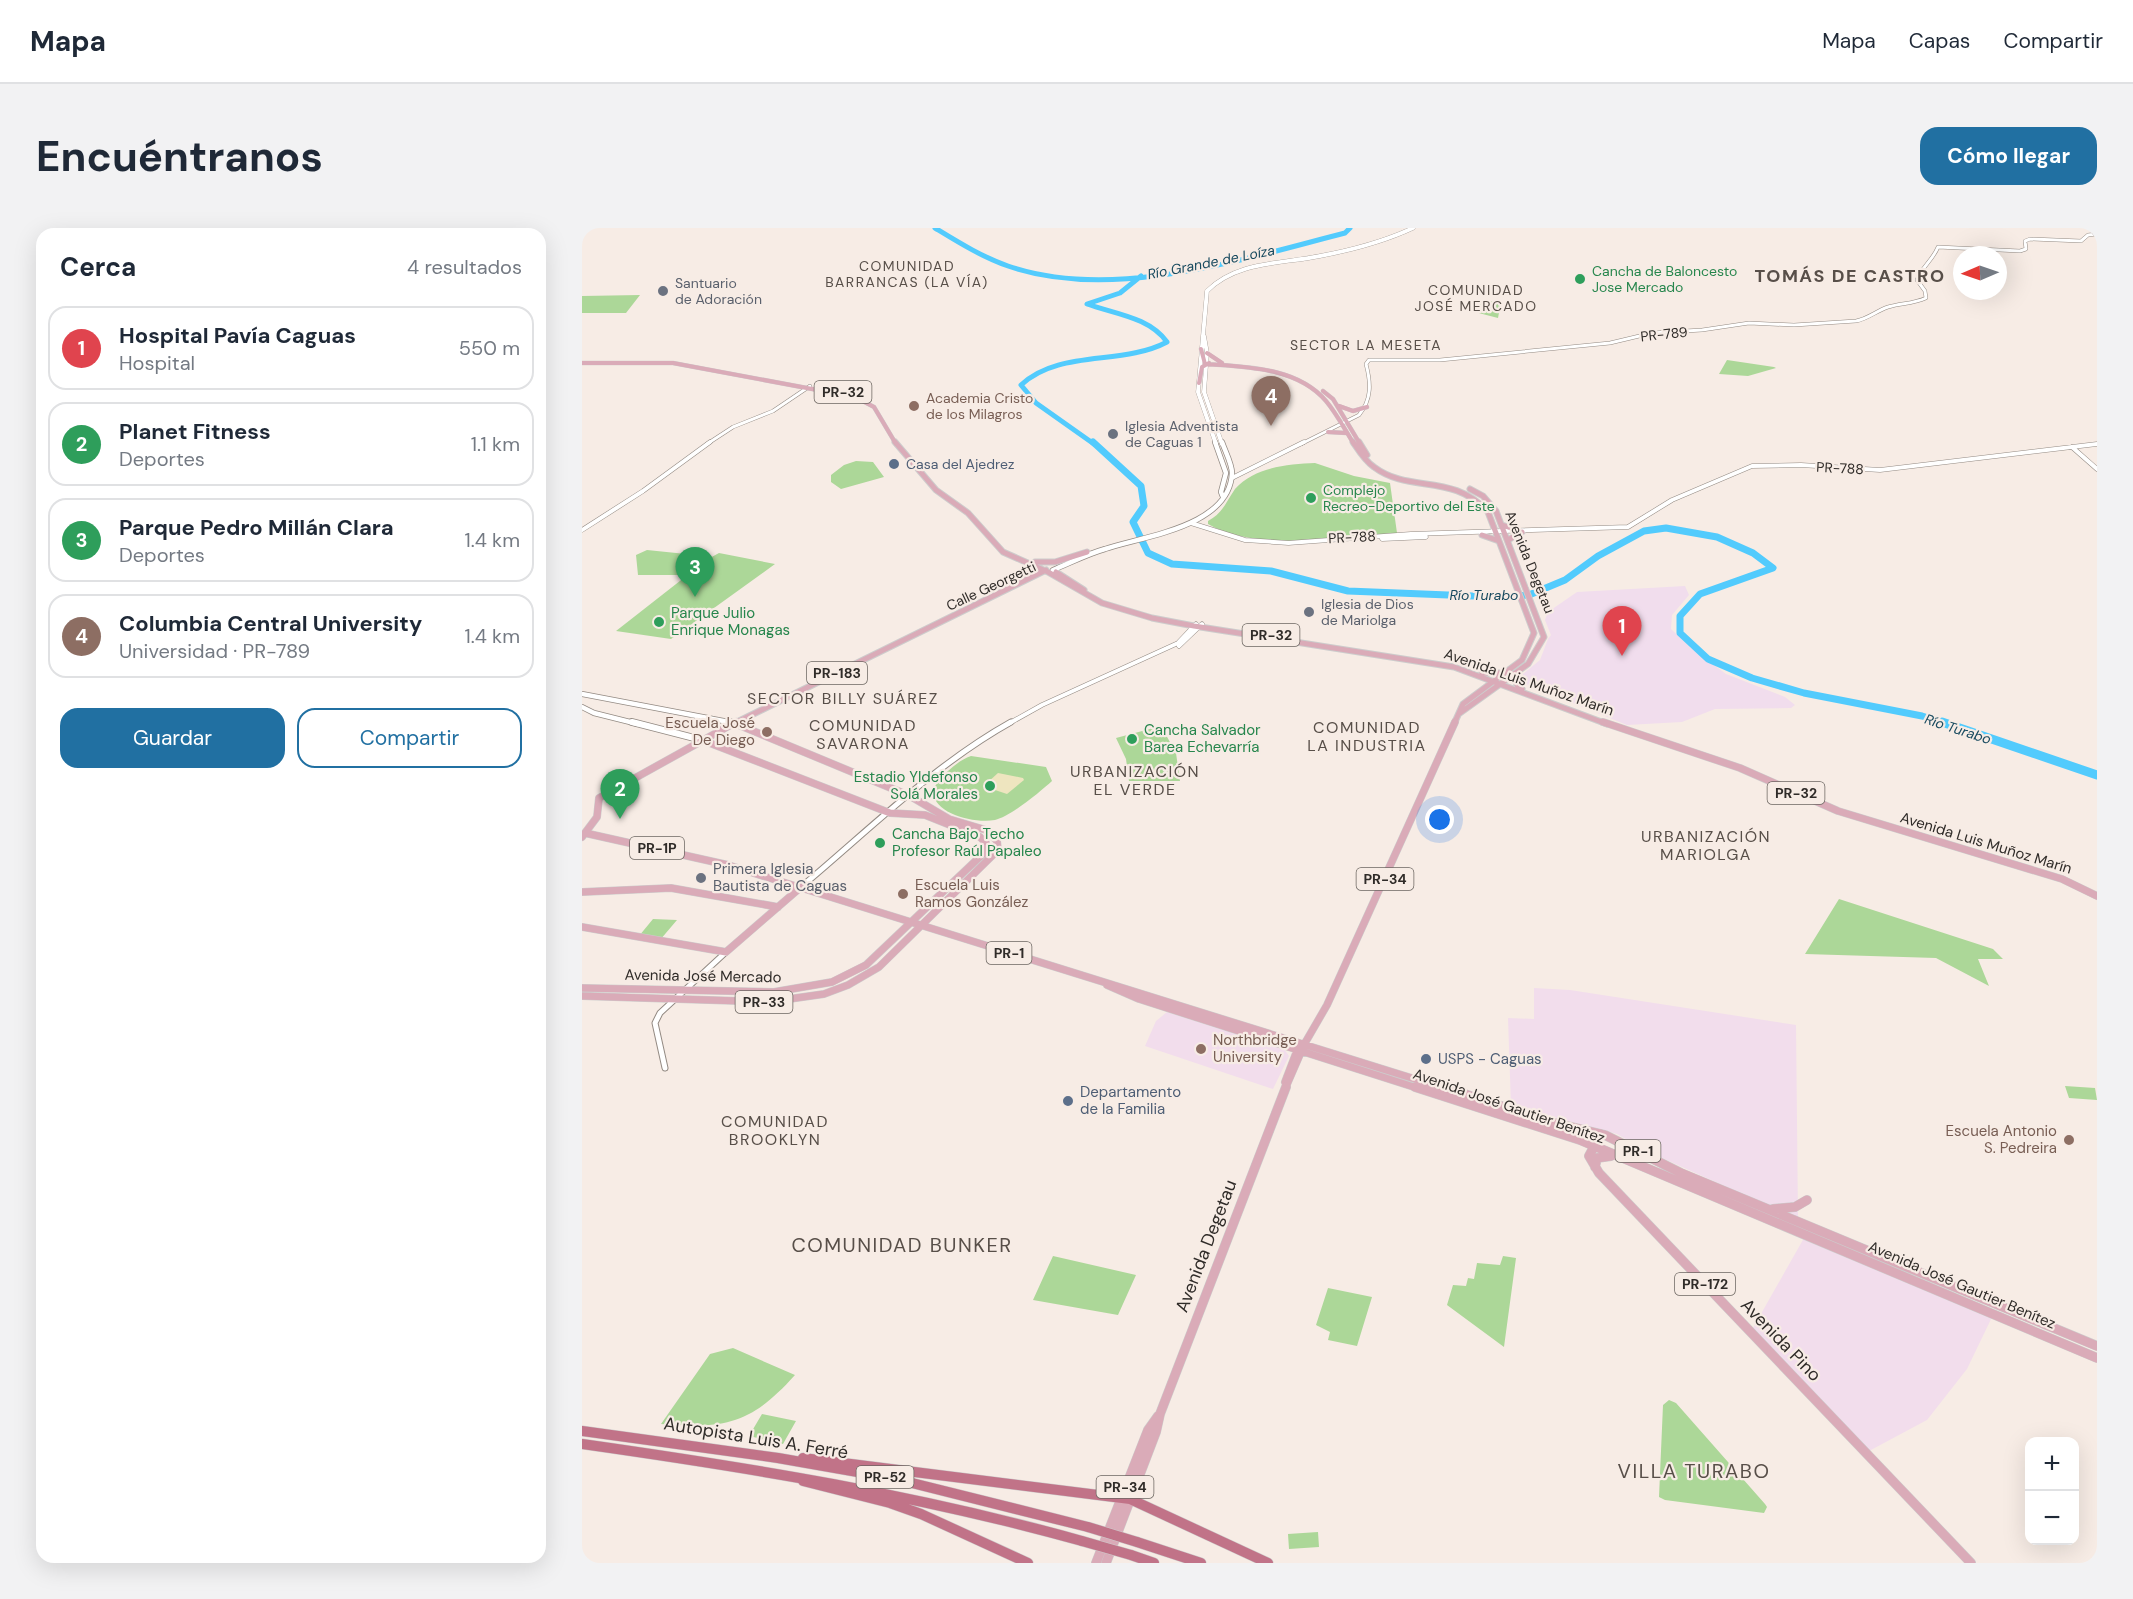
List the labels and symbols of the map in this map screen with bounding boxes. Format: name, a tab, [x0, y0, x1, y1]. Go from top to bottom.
water label: Río Grande de Loíza	[1146, 241, 1277, 283]
north arrow	[1953, 246, 2007, 300]
district label: COMUNIDAD BARRANCAS (LA VÍA)	[825, 257, 989, 291]
place label: Cancha de Baloncesto Jose Mercado	[1592, 262, 1737, 296]
district label: TOMÁS DE CASTRO	[1754, 264, 1946, 288]
marker: Cancha de Baloncesto Jose Mercado	[1573, 272, 1587, 286]
place label: Santuario de Adoración	[675, 274, 762, 308]
district label: COMUNIDAD JOSÉ MERCADO	[1414, 281, 1538, 315]
marker: Santuario de Adoración	[656, 284, 670, 298]
street label: PR-789	[1640, 323, 1689, 345]
district label: SECTOR LA MESETA	[1290, 336, 1442, 354]
pin: 4	[1252, 376, 1290, 426]
road number: PR-32	[814, 381, 872, 403]
place label: Academia Cristo de los Milagros	[926, 389, 1033, 423]
marker: Academia Cristo de los Milagros	[907, 399, 921, 413]
place label: Iglesia Adventista de Caguas 1	[1125, 417, 1238, 451]
marker: Iglesia Adventista de Caguas 1	[1106, 427, 1120, 441]
place label: Casa del Ajedrez	[906, 455, 1014, 473]
marker: Casa del Ajedrez	[887, 457, 901, 471]
street label: PR-788	[1816, 458, 1864, 478]
place label: Complejo Recreo-Deportivo del Este	[1323, 481, 1495, 515]
marker: Complejo Recreo-Deportivo del Este	[1304, 491, 1318, 505]
street label: Avenida Degetau	[1501, 508, 1559, 616]
street label: PR-788	[1328, 527, 1376, 547]
pin: 3	[676, 548, 714, 597]
street label: Calle Georgetti	[943, 557, 1039, 615]
water label: Río Turabo	[1450, 586, 1518, 604]
place label: Iglesia de Dios de Mariolga	[1321, 595, 1414, 629]
place label: Parque Julio Enrique Monagas	[671, 603, 790, 640]
marker: Iglesia de Dios de Mariolga	[1302, 605, 1316, 619]
pin: 1	[1602, 606, 1642, 656]
marker: Parque Julio Enrique Monagas	[652, 615, 666, 629]
road number: PR-32	[1242, 624, 1300, 646]
street label: Avenida Luis Muñoz Marín	[1441, 643, 1617, 721]
road number: PR-183	[807, 662, 867, 684]
district label: SECTOR BILLY SUÁREZ	[747, 688, 939, 709]
water label: Río Turabo	[1922, 710, 1994, 748]
place label: Escuela José De Diego	[665, 713, 755, 750]
district label: COMUNIDAD SAVARONA	[809, 715, 917, 754]
district label: COMUNIDAD LA INDUSTRIA	[1307, 717, 1427, 756]
place label: Cancha Salvador Barea Echevarría	[1144, 720, 1261, 757]
marker: Escuela José De Diego	[760, 725, 774, 739]
marker: Cancha Salvador Barea Echevarría	[1125, 732, 1139, 746]
district label: URBANIZACIÓN EL VERDE	[1070, 761, 1200, 800]
place label: Estadio Yldefonso Solá Morales	[854, 767, 978, 804]
pin: 2	[600, 770, 639, 819]
marker: Estadio Yldefonso Solá Morales	[983, 779, 997, 793]
road number: PR-32	[1768, 782, 1824, 804]
your location	[1425, 805, 1454, 834]
street label: Avenida Luis Muñoz Marín	[1898, 807, 2074, 879]
place label: Cancha Bajo Techo Profesor Raúl Papaleo	[892, 824, 1042, 861]
district label: URBANIZACIÓN MARIOLGA	[1641, 826, 1771, 865]
marker: Cancha Bajo Techo Profesor Raúl Papaleo	[873, 836, 887, 850]
road number: PR-1P	[630, 837, 684, 859]
place label: Primera Iglesia Bautista de Caguas	[713, 859, 847, 896]
road number: PR-34	[1356, 868, 1414, 890]
marker: Primera Iglesia Bautista de Caguas	[694, 871, 708, 885]
place label: Escuela Luis Ramos González	[915, 875, 1028, 912]
marker: Escuela Luis Ramos González	[896, 887, 910, 901]
road number: PR-1	[986, 942, 1032, 964]
street label: Avenida José Mercado	[624, 965, 782, 987]
road number: PR-33	[736, 991, 792, 1013]
place label: Northbridge University	[1213, 1030, 1297, 1067]
marker: Northbridge University	[1194, 1042, 1208, 1056]
place label: USPS - Caguas	[1438, 1049, 1542, 1069]
marker: USPS - Caguas	[1419, 1052, 1433, 1066]
street label: Avenida José Gautier Benítez	[1410, 1064, 1608, 1148]
place label: Departamento de la Familia	[1080, 1082, 1181, 1119]
marker: Departamento de la Familia	[1061, 1094, 1075, 1108]
district label: COMUNIDAD BROOKLYN	[721, 1111, 829, 1150]
place label: Escuela Antonio S. Pedreira	[1946, 1121, 2057, 1158]
marker: Escuela Antonio S. Pedreira	[2062, 1133, 2076, 1147]
road number: PR-1	[1616, 1140, 1660, 1162]
street label: Avenida Degetau	[1170, 1176, 1242, 1316]
district label: COMUNIDAD BUNKER	[791, 1232, 1013, 1258]
street label: Avenida José Gautier Benítez	[1865, 1236, 2059, 1334]
road number: PR-172	[1675, 1273, 1735, 1295]
street label: Avenida Pino	[1735, 1293, 1827, 1387]
street label: Autopista Luis A. Ferré	[662, 1412, 850, 1464]
district label: VILLA TURABO	[1618, 1458, 1770, 1484]
road number: PR-52	[856, 1466, 914, 1488]
road number: PR-34	[1096, 1476, 1154, 1498]

